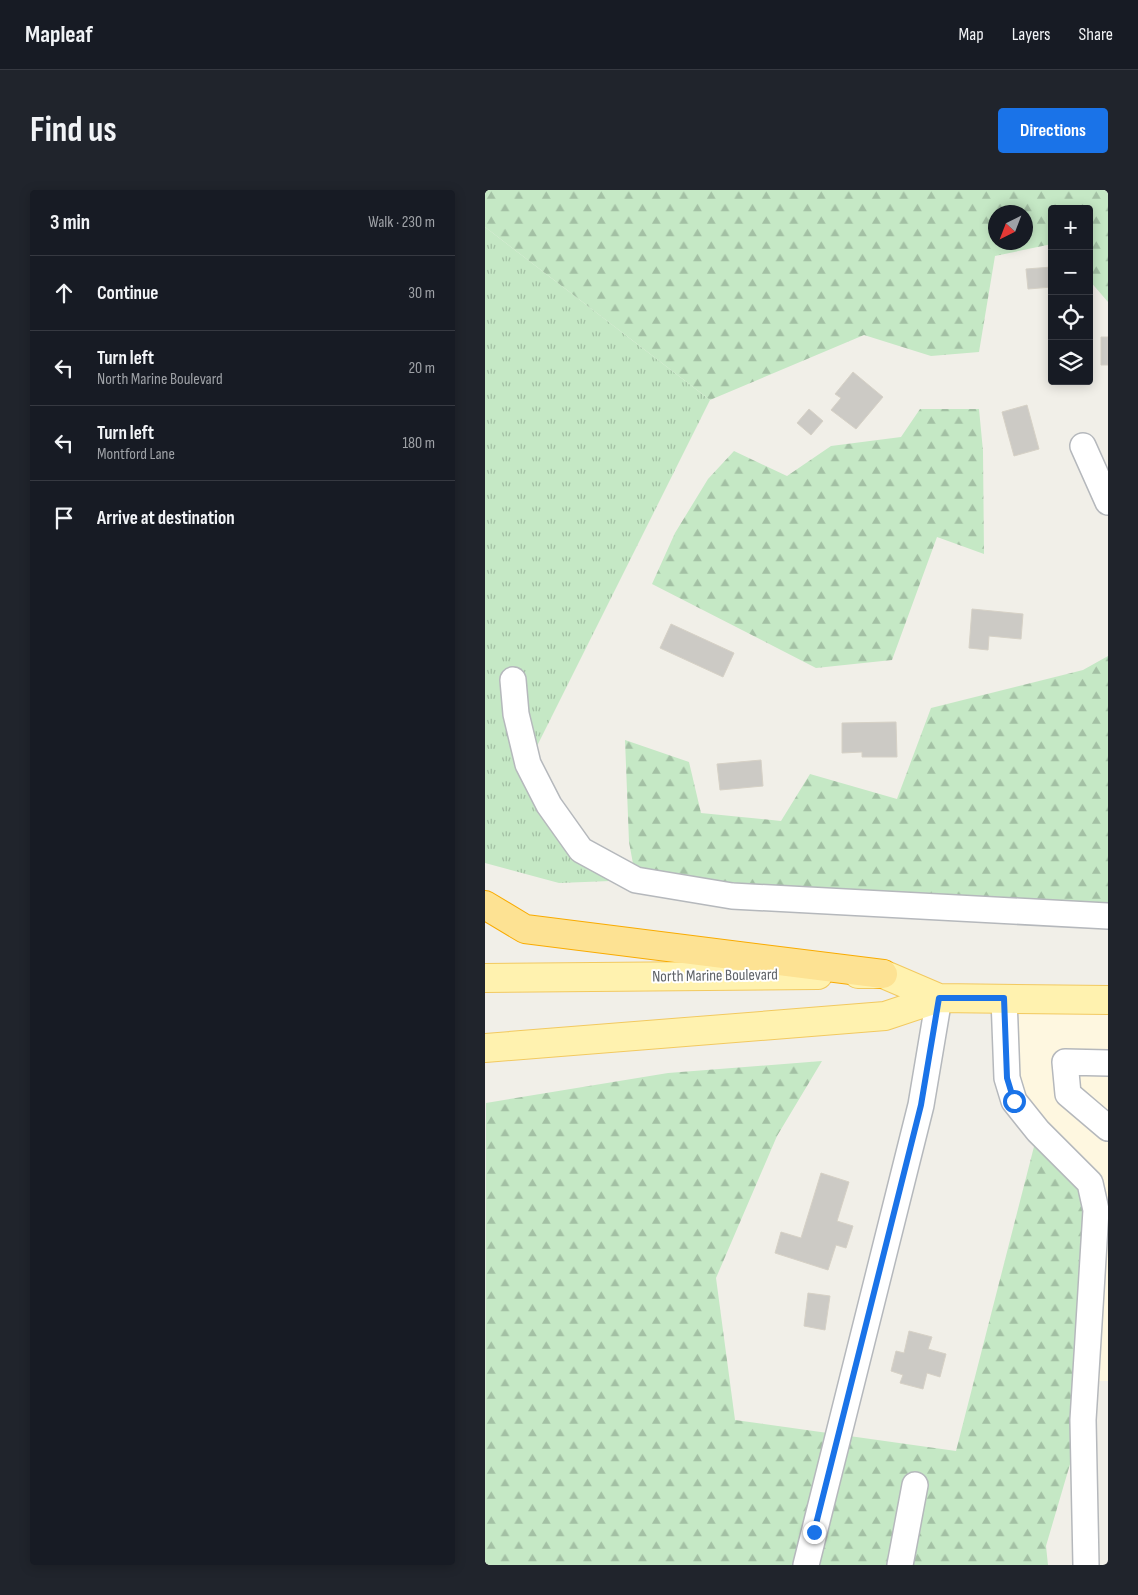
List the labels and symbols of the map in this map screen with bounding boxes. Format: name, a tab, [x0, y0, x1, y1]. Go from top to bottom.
north arrow	[988, 205, 1033, 250]
street label: North Marine Boulevard	[652, 965, 778, 987]
route start	[1003, 1090, 1026, 1113]
route end	[803, 1521, 826, 1544]

